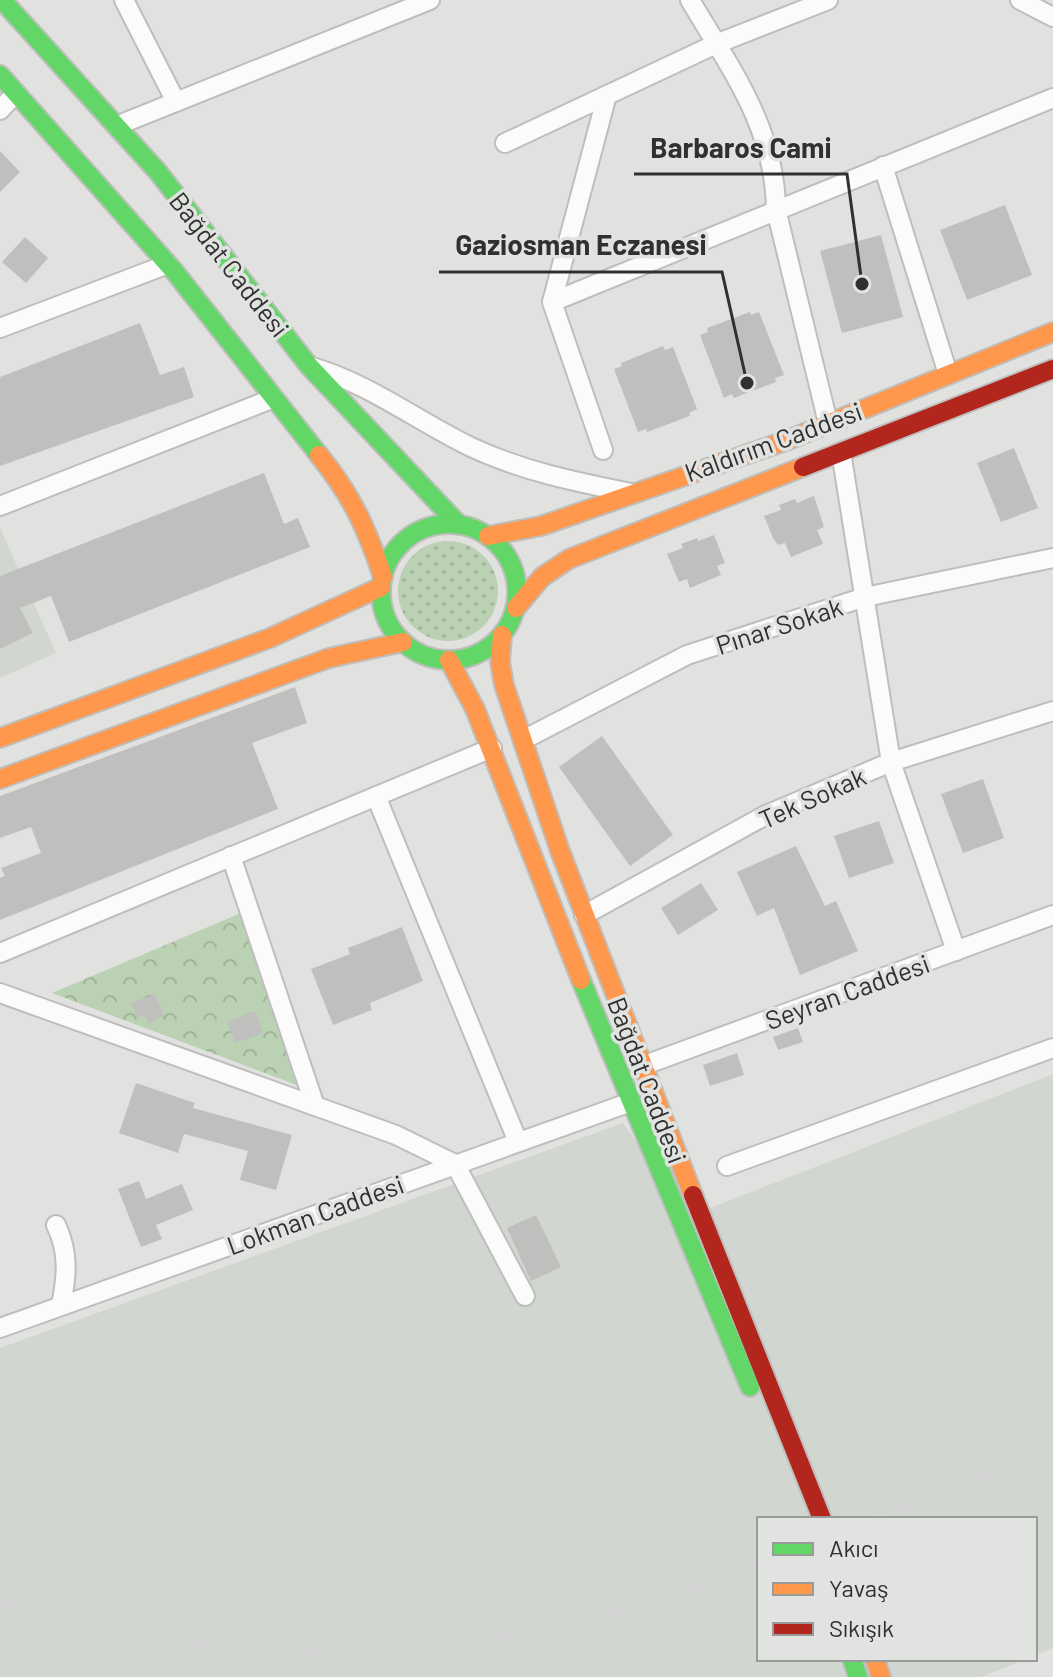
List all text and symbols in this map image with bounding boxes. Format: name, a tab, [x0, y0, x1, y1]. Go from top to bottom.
callout: Barbaros Cami	[634, 122, 847, 174]
text: Barbaros Cami	[650, 130, 832, 164]
street label: Bağdat Caddesi	[164, 185, 296, 343]
callout: Gaziosman Eczanesi	[439, 220, 722, 272]
text: Gaziosman Eczanesi	[455, 227, 707, 261]
street label: Kaldırım Caddesi	[680, 395, 866, 487]
street label: Pınar Sokak	[712, 590, 846, 660]
street label: Tek Sokak	[754, 760, 870, 834]
street label: Seyran Caddesi	[761, 947, 933, 1035]
street label: Bağdat Caddesi	[602, 993, 694, 1167]
street label: Lokman Caddesi	[222, 1168, 408, 1260]
legend	[757, 1517, 1037, 1661]
text: Akıcı	[829, 1533, 878, 1562]
text: Yavaş	[829, 1573, 889, 1602]
text: Sıkışık	[829, 1613, 894, 1642]

